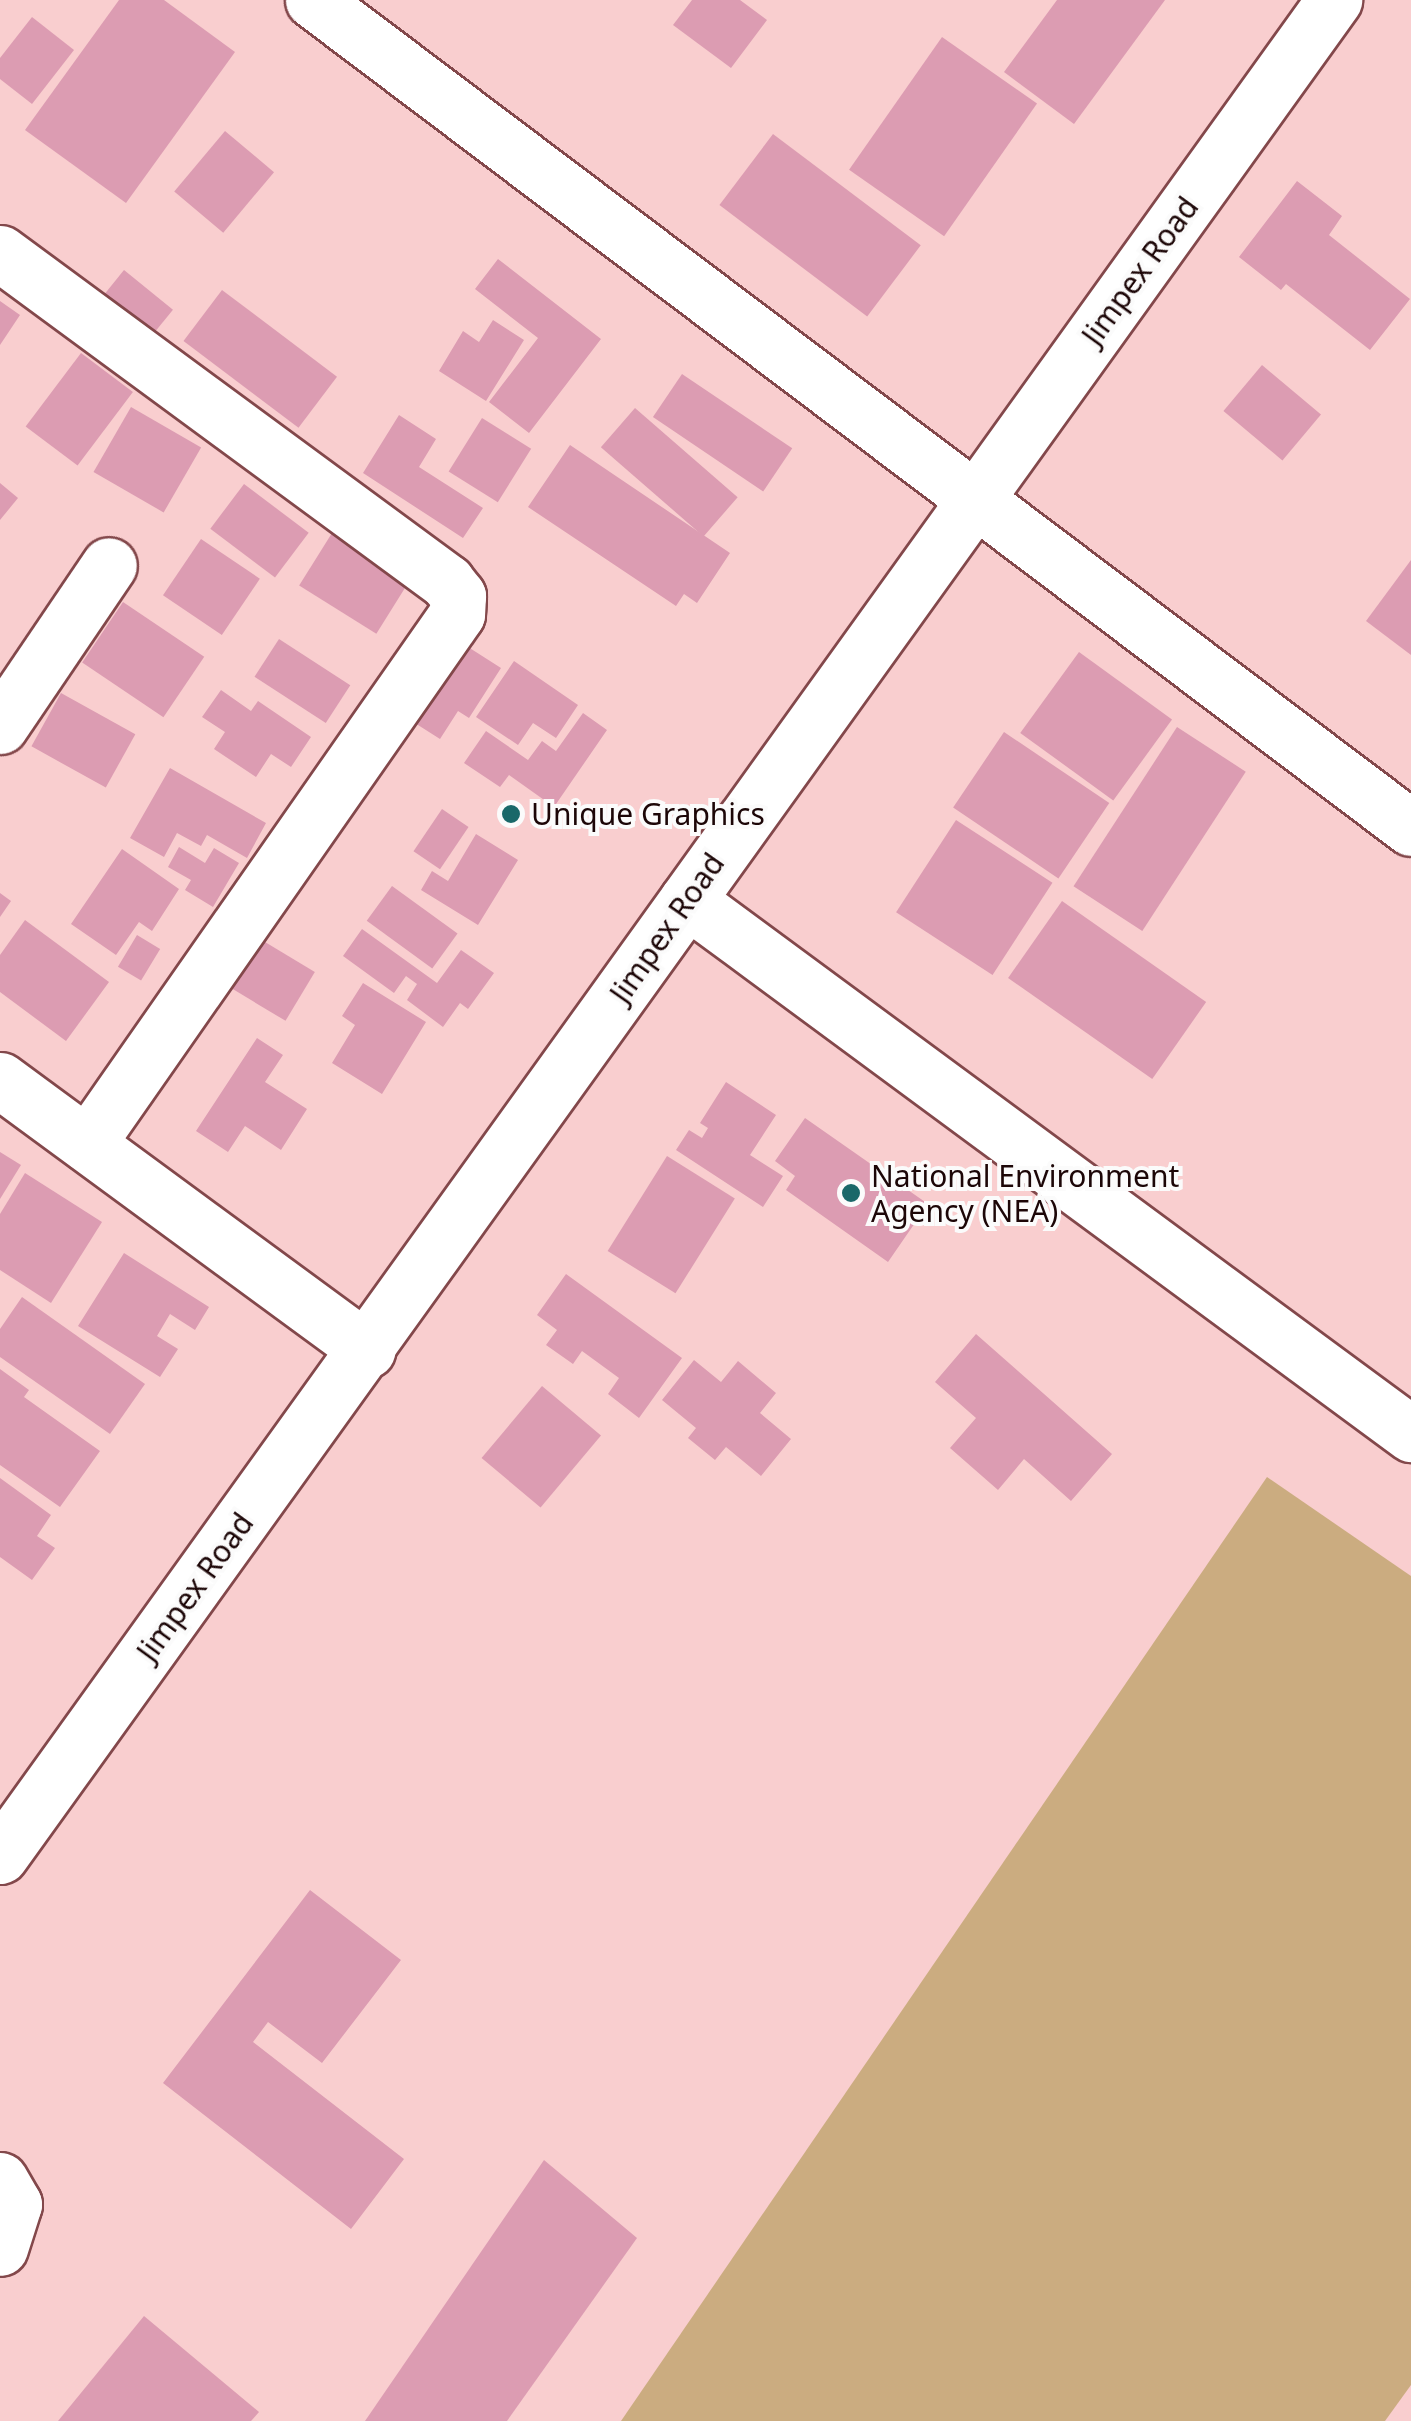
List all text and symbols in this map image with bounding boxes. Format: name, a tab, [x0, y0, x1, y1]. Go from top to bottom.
street label: Jimpex Road	[1074, 190, 1206, 352]
place label: Unique Graphics	[531, 796, 765, 832]
marker: Unique Graphics	[500, 803, 522, 825]
street label: Jimpex Road	[602, 846, 732, 1010]
place label: National Environment Agency (NEA)	[871, 1158, 1179, 1228]
marker: National Environment Agency (NEA)	[840, 1182, 862, 1204]
street label: Jimpex Road	[129, 1506, 261, 1668]

